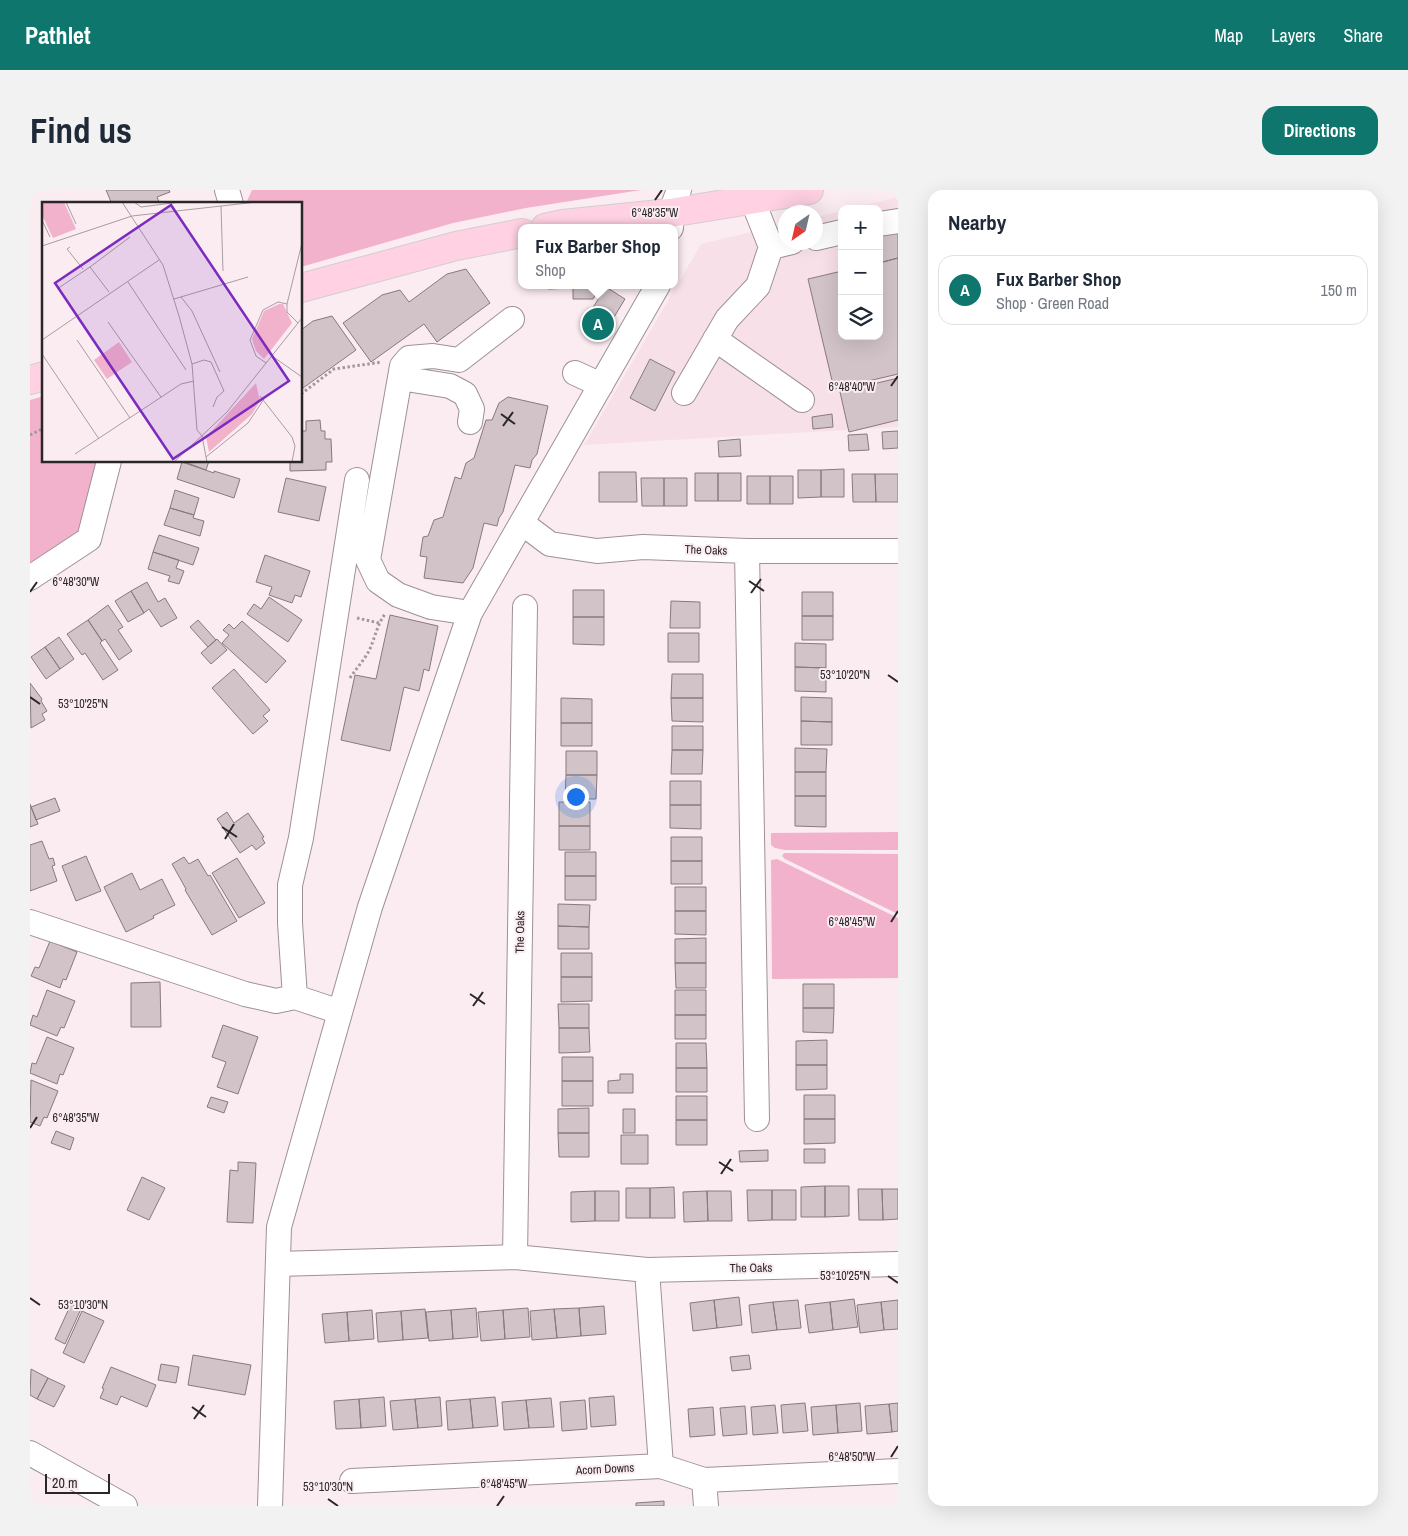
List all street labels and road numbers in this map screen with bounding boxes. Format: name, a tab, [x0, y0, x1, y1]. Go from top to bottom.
street label: The Oaks	[684, 541, 728, 559]
street label: The Oaks	[512, 910, 528, 953]
street label: The Oaks	[730, 1260, 773, 1276]
street label: Acorn Downs	[574, 1459, 635, 1479]

